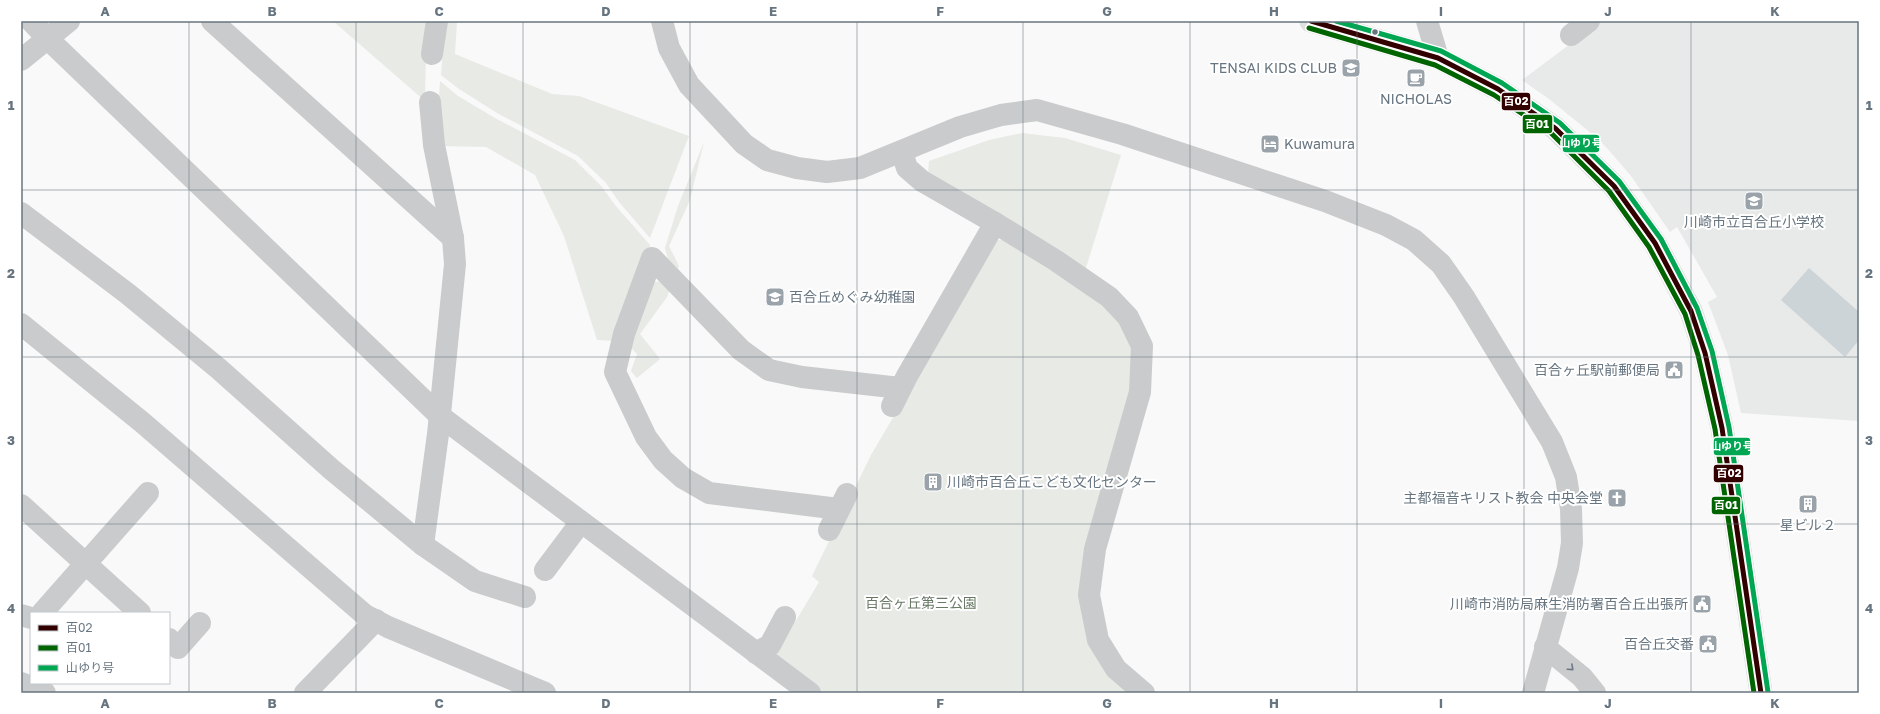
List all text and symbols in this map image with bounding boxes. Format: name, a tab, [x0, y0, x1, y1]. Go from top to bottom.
text: A	[100, 3, 110, 19]
text: B	[267, 3, 277, 19]
text: C	[434, 3, 444, 19]
text: D	[601, 3, 611, 19]
text: E	[769, 3, 777, 19]
text: F	[936, 3, 944, 19]
text: G	[1102, 3, 1112, 19]
text: H	[1269, 3, 1279, 19]
text: I	[1439, 3, 1443, 19]
text: J	[1604, 3, 1612, 19]
text: K	[1770, 3, 1780, 19]
unlabelled marker	[1370, 27, 1380, 37]
school or university icon: TENSAI KIDS CLUB	[1340, 57, 1362, 79]
place label: TENSAI KIDS CLUB	[1210, 59, 1337, 76]
cafe icon: NICHOLAS	[1405, 67, 1427, 89]
place label: NICHOLAS	[1380, 90, 1452, 107]
line badge: 百02	[1501, 92, 1531, 111]
text: 百02	[1504, 94, 1529, 107]
text: 1	[8, 97, 15, 113]
text: 1	[1866, 97, 1873, 113]
line badge: 百01	[1522, 114, 1553, 134]
text: 百01	[1525, 117, 1549, 130]
hotel icon: Kuwamura	[1259, 133, 1281, 155]
line badge: 山ゆり号	[1562, 134, 1600, 153]
place label: Kuwamura	[1284, 135, 1355, 152]
text: 山ゆり号	[1559, 136, 1603, 149]
school or university icon: 川崎市立百合丘小学校	[1743, 190, 1765, 212]
place label: 川崎市立百合丘小学校	[1684, 213, 1824, 230]
text: 2	[7, 265, 15, 281]
text: 2	[1865, 265, 1873, 281]
school or university icon: 百合丘めぐみ幼稚園	[764, 286, 786, 308]
place label: 百合丘めぐみ幼稚園	[789, 288, 915, 305]
public building icon: 百合ヶ丘駅前郵便局	[1663, 359, 1685, 381]
place label: 百合ヶ丘駅前郵便局	[1534, 361, 1660, 378]
text: 3	[7, 432, 15, 448]
text: 3	[1865, 432, 1873, 448]
line badge: 山ゆり号	[1713, 437, 1751, 456]
text: 山ゆり号	[1710, 439, 1754, 452]
line badge: 百02	[1713, 464, 1744, 483]
text: 百02	[1717, 466, 1742, 479]
building icon: 川崎市百合丘こども文化センター	[922, 471, 944, 493]
place label: 川崎市百合丘こども文化センター	[947, 473, 1157, 490]
church icon: 主都福音キリスト教会 中央会堂	[1606, 487, 1628, 509]
place label: 主都福音キリスト教会 中央会堂	[1404, 489, 1603, 506]
building icon: 星ビル２	[1797, 493, 1819, 515]
line badge: 百01	[1711, 496, 1741, 515]
text: 百01	[1714, 498, 1738, 511]
place label: 星ビル２	[1780, 516, 1836, 533]
public building icon: 川崎市消防局麻生消防署百合丘出張所	[1691, 593, 1713, 615]
park label: 百合ヶ丘第三公園	[865, 594, 977, 611]
place label: 川崎市消防局麻生消防署百合丘出張所	[1450, 595, 1688, 612]
text: 4	[7, 600, 15, 616]
text: 4	[1865, 600, 1873, 616]
legend	[30, 612, 170, 684]
text: 百02	[66, 620, 92, 635]
public building icon: 百合丘交番	[1697, 633, 1719, 655]
place label: 百合丘交番	[1624, 635, 1694, 652]
text: 百01	[66, 640, 91, 655]
text: 山ゆり号	[66, 660, 114, 675]
one-way arrow	[1567, 663, 1574, 670]
text: A	[100, 695, 110, 711]
text: B	[267, 695, 277, 711]
text: C	[434, 695, 444, 711]
text: D	[601, 695, 611, 711]
text: E	[769, 695, 777, 711]
text: F	[936, 695, 944, 711]
text: G	[1102, 695, 1112, 711]
text: H	[1269, 695, 1279, 711]
text: I	[1439, 695, 1443, 711]
text: J	[1604, 695, 1612, 711]
text: K	[1770, 695, 1780, 711]

